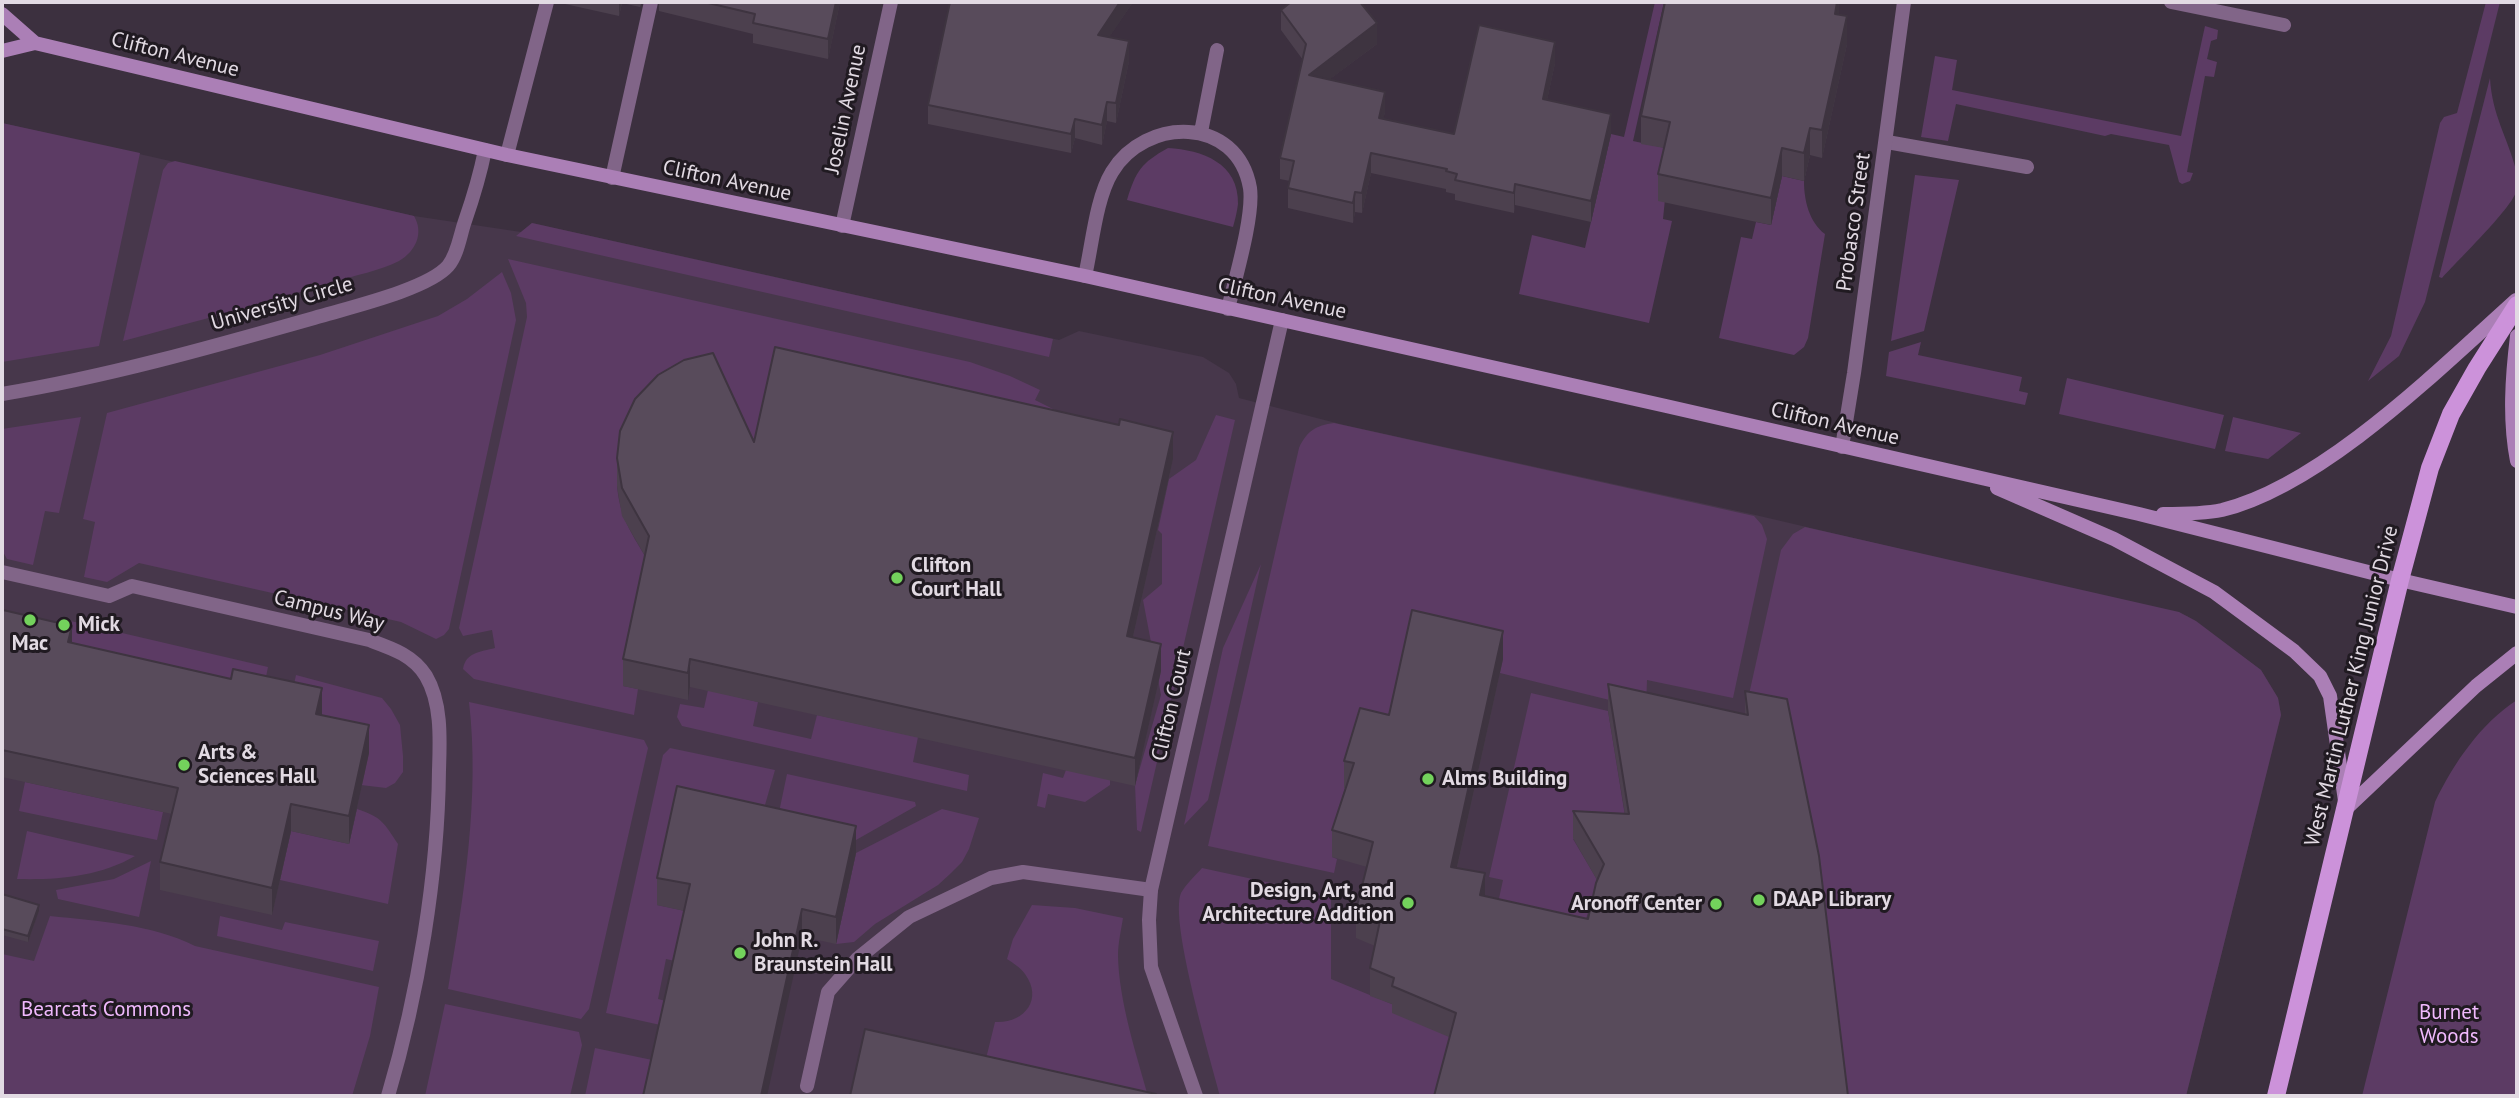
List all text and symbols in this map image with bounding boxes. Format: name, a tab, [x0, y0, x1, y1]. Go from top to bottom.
street label: Clifton Avenue	[108, 27, 242, 83]
street label: Joselin Avenue	[820, 42, 872, 176]
street label: Probasco Street	[1832, 151, 1876, 293]
street label: Clifton Avenue	[660, 155, 794, 207]
street label: University Circle	[208, 272, 356, 336]
street label: Clifton Avenue	[1215, 273, 1349, 325]
street label: Clifton Avenue	[1768, 397, 1902, 451]
street label: West Martin Luther King Junior Drive	[2300, 523, 2404, 849]
place label: Clifton Court Hall	[911, 553, 1002, 603]
marker: Clifton Court Hall	[889, 570, 905, 586]
street label: Campus Way	[271, 585, 387, 637]
marker: Mac	[22, 612, 38, 628]
place label: Mick	[78, 612, 120, 638]
marker: Mick	[56, 617, 72, 633]
place label: Mac	[12, 631, 48, 657]
street label: Clifton Court	[1147, 647, 1197, 763]
place label: Arts & Sciences Hall	[198, 740, 316, 790]
marker: Arts & Sciences Hall	[176, 757, 192, 773]
place label: Alms Building	[1442, 766, 1567, 792]
marker: Alms Building	[1420, 771, 1436, 787]
place label: Design, Art, and Architecture Addition	[1202, 878, 1394, 928]
place label: DAAP Library	[1773, 887, 1891, 913]
place label: Aronoff Center	[1571, 891, 1702, 917]
marker: DAAP Library	[1751, 892, 1767, 908]
marker: Design, Art, and Architecture Addition	[1400, 895, 1416, 911]
marker: Aronoff Center	[1708, 896, 1724, 912]
place label: John R. Braunstein Hall	[754, 928, 893, 978]
marker: John R. Braunstein Hall	[732, 945, 748, 961]
park label: Bearcats Commons	[21, 997, 191, 1023]
park label: Burnet Woods	[2419, 1000, 2479, 1050]

